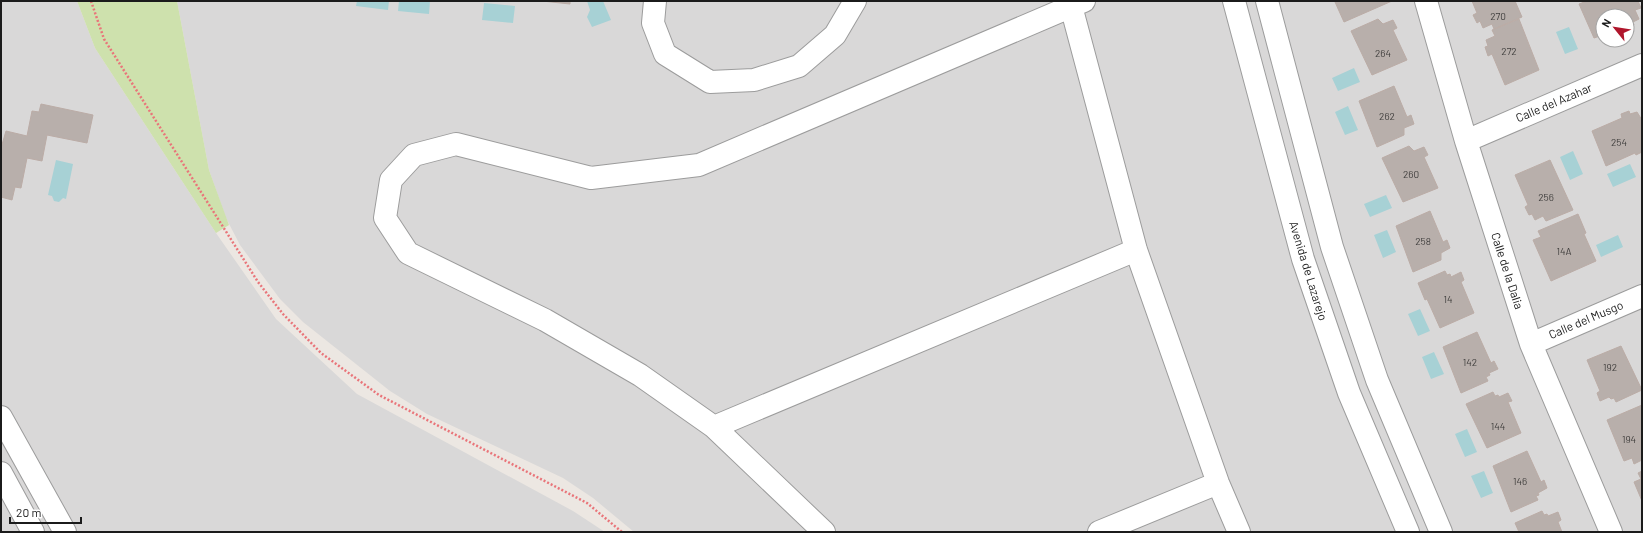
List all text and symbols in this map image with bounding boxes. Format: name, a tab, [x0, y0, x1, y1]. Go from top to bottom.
north arrow	[1595, 8, 1635, 48]
house number: 270	[1490, 10, 1506, 22]
text: N	[1598, 16, 1613, 29]
house number: 272	[1501, 45, 1517, 57]
house number: 264	[1375, 47, 1391, 59]
street label: Calle del Azahar	[1513, 79, 1594, 124]
house number: 262	[1379, 110, 1395, 122]
house number: 254	[1611, 136, 1627, 148]
house number: 260	[1403, 168, 1419, 180]
house number: 256	[1538, 191, 1554, 203]
street label: Avenida de Lazarejo	[1287, 219, 1331, 322]
street label: Calle de la Dalia	[1489, 231, 1527, 311]
house number: 258	[1415, 235, 1431, 247]
house number: 14A	[1556, 245, 1572, 257]
house number: 14	[1443, 293, 1453, 305]
street label: Calle del Musgo	[1546, 297, 1625, 341]
house number: 142	[1463, 356, 1477, 368]
house number: 192	[1603, 361, 1617, 373]
house number: 144	[1491, 420, 1505, 432]
house number: 194	[1622, 433, 1636, 445]
house number: 146	[1513, 475, 1527, 487]
scale bar	[10, 499, 81, 525]
text: 20 m	[16, 505, 42, 519]

